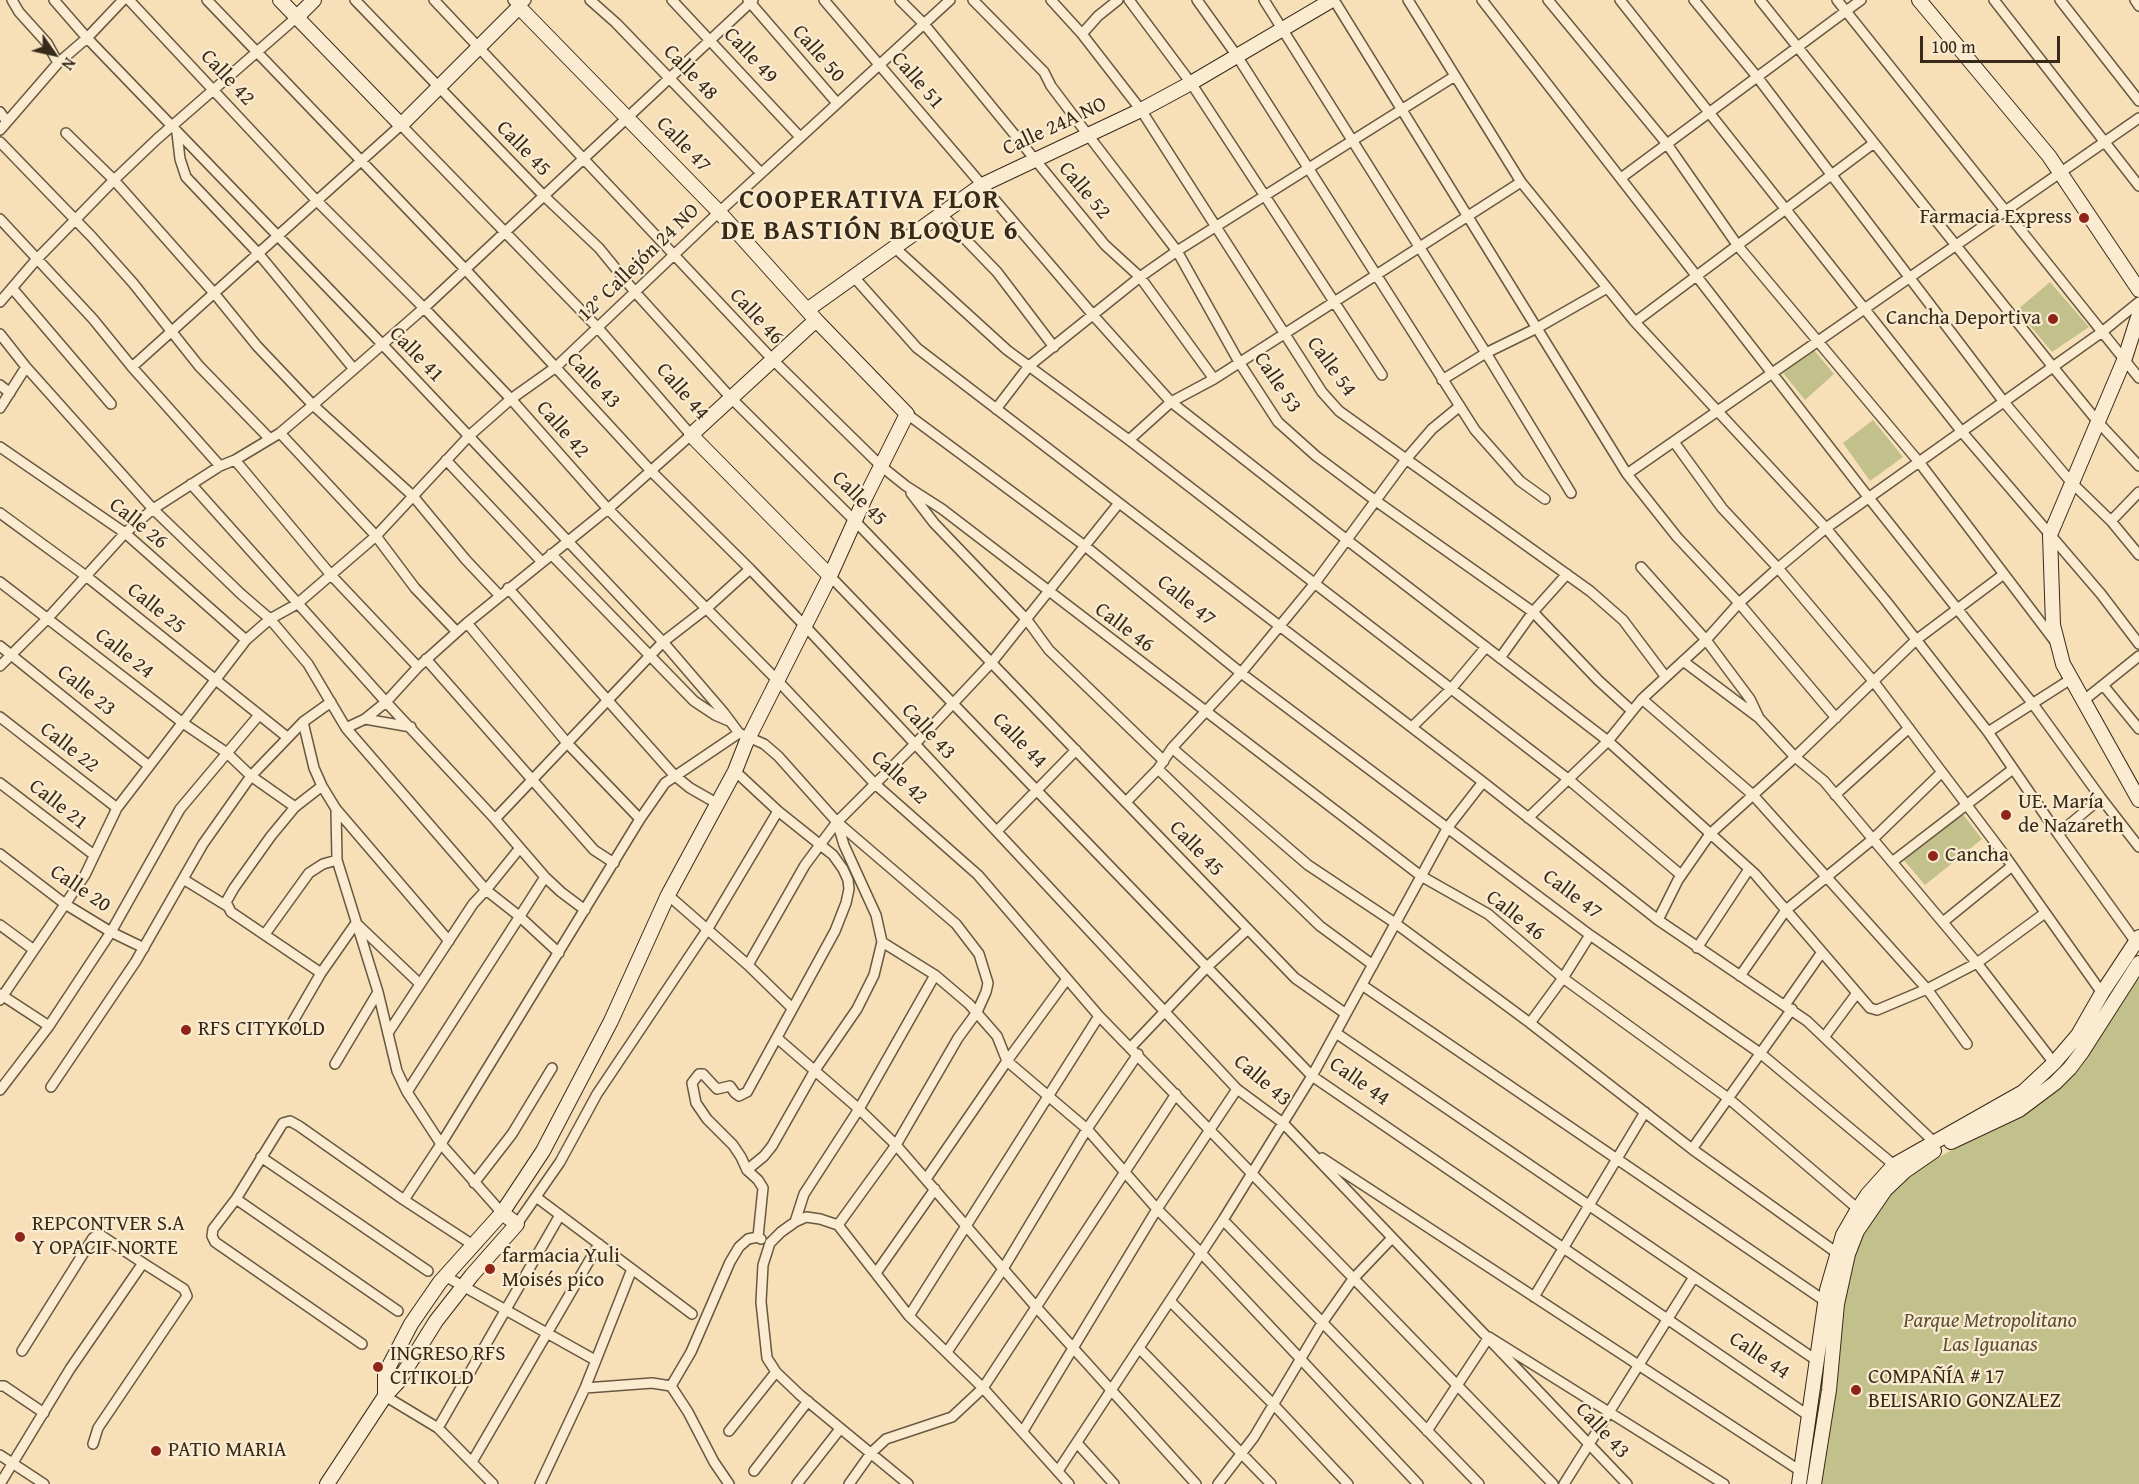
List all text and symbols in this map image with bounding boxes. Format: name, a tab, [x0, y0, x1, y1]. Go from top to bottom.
street label: Calle 50	[786, 20, 850, 88]
street label: Calle 49	[718, 23, 782, 89]
north arrow	[24, 24, 84, 84]
scale bar	[1923, 24, 2062, 62]
text: 100 m	[1931, 33, 1976, 60]
street label: Calle 48	[657, 40, 723, 106]
street label: Calle 42	[195, 45, 259, 111]
street label: Calle 51	[885, 47, 949, 115]
text: N	[56, 53, 82, 75]
street label: Calle 24A NO	[999, 92, 1111, 162]
street label: Calle 47	[650, 112, 716, 178]
street label: Calle 45	[490, 116, 556, 182]
street label: Calle 52	[1053, 157, 1115, 225]
district label: COOPERATIVA FLOR DE BASTIÓN BLOQUE 6	[721, 185, 1019, 248]
street label: 12° Callejón 24 NO	[573, 199, 705, 327]
place label: Farmacia Express	[1920, 205, 2072, 231]
marker: Farmacia Express	[2077, 211, 2091, 225]
street label: Calle 46	[724, 284, 788, 350]
place label: Cancha Deportiva	[1886, 306, 2041, 332]
marker: Cancha Deportiva	[2046, 312, 2060, 326]
street label: Calle 41	[383, 322, 449, 388]
street label: Calle 54	[1301, 332, 1361, 402]
street label: Calle 43	[561, 348, 625, 414]
street label: Calle 53	[1248, 348, 1306, 418]
street label: Calle 44	[650, 358, 714, 426]
street label: Calle 42	[530, 396, 594, 464]
street label: Calle 45	[826, 466, 892, 532]
street label: Calle 26	[104, 493, 172, 555]
street label: Calle 47	[1152, 570, 1220, 632]
street label: Calle 25	[122, 578, 190, 640]
street label: Calle 46	[1089, 598, 1159, 658]
street label: Calle 24	[90, 623, 158, 685]
street label: Calle 23	[52, 660, 120, 722]
street label: Calle 43	[896, 699, 960, 765]
street label: Calle 44	[986, 708, 1052, 774]
street label: Calle 22	[35, 717, 103, 779]
street label: Calle 42	[866, 746, 932, 810]
street label: Calle 21	[24, 774, 92, 836]
place label: UE. María de Nazareth	[2018, 790, 2124, 840]
marker: UE. María de Nazareth	[1999, 808, 2013, 822]
street label: Calle 45	[1163, 816, 1229, 882]
place label: Cancha	[1945, 843, 2009, 869]
marker: Cancha	[1926, 849, 1940, 863]
street label: Calle 20	[45, 860, 115, 918]
street label: Calle 47	[1537, 865, 1607, 925]
street label: Calle 46	[1481, 885, 1549, 947]
place label: RFS CITYKOLD	[198, 1017, 325, 1043]
marker: RFS CITYKOLD	[179, 1023, 193, 1037]
street label: Calle 43	[1228, 1050, 1296, 1112]
street label: Calle 44	[1324, 1052, 1394, 1112]
place label: REPCONTVER S.A Y OPACIF NORTE	[32, 1212, 185, 1262]
marker: REPCONTVER S.A Y OPACIF NORTE	[13, 1230, 27, 1244]
place label: farmacia Yuli Moisés pico	[502, 1244, 620, 1294]
marker: farmacia Yuli Moisés pico	[483, 1262, 497, 1276]
park label: Parque Metropolitano Las Iguanas	[1903, 1309, 2077, 1359]
street label: Calle 44	[1724, 1327, 1794, 1385]
place label: INGRESO RFS CITIKOLD	[390, 1342, 506, 1392]
marker: INGRESO RFS CITIKOLD	[371, 1360, 385, 1374]
place label: COMPAÑÍA # 17 BELISARIO GONZALEZ	[1868, 1365, 2061, 1415]
marker: COMPAÑÍA # 17 BELISARIO GONZALEZ	[1849, 1383, 1863, 1397]
street label: Calle 43	[1570, 1398, 1634, 1464]
place label: PATIO MARIA	[168, 1438, 287, 1464]
marker: PATIO MARIA	[149, 1444, 163, 1458]

